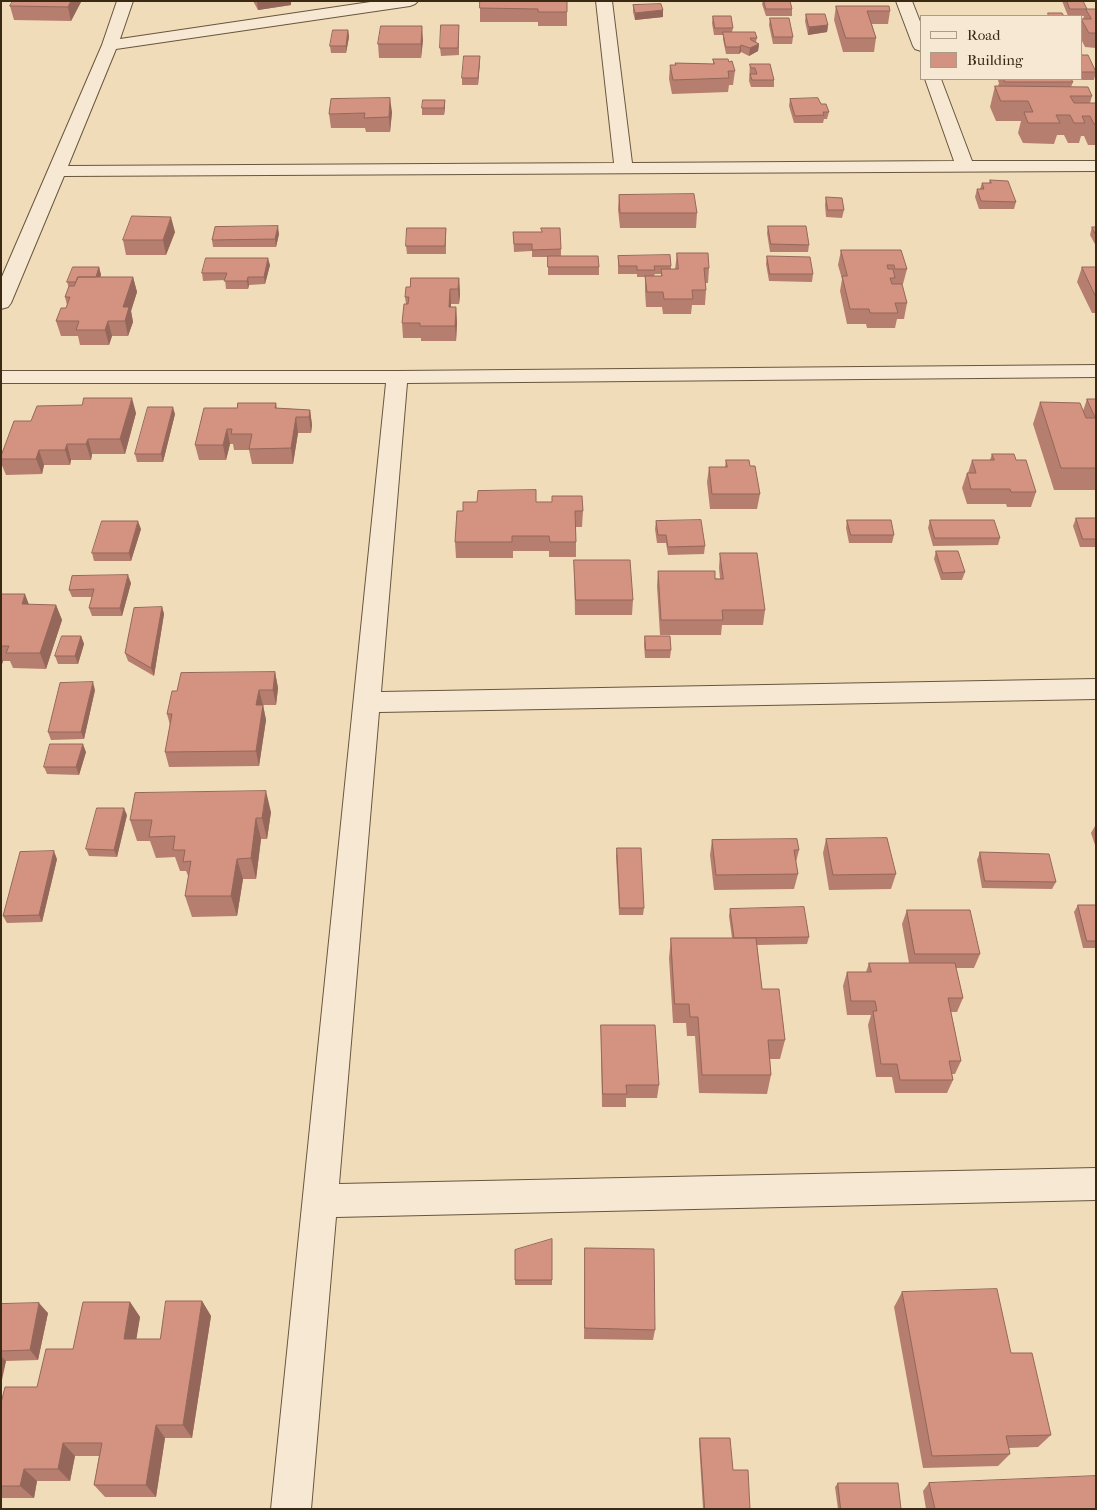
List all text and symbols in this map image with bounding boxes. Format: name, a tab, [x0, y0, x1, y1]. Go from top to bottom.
legend	[920, 15, 1082, 80]
text: Road	[967, 26, 1000, 44]
text: Building	[967, 51, 1023, 69]

